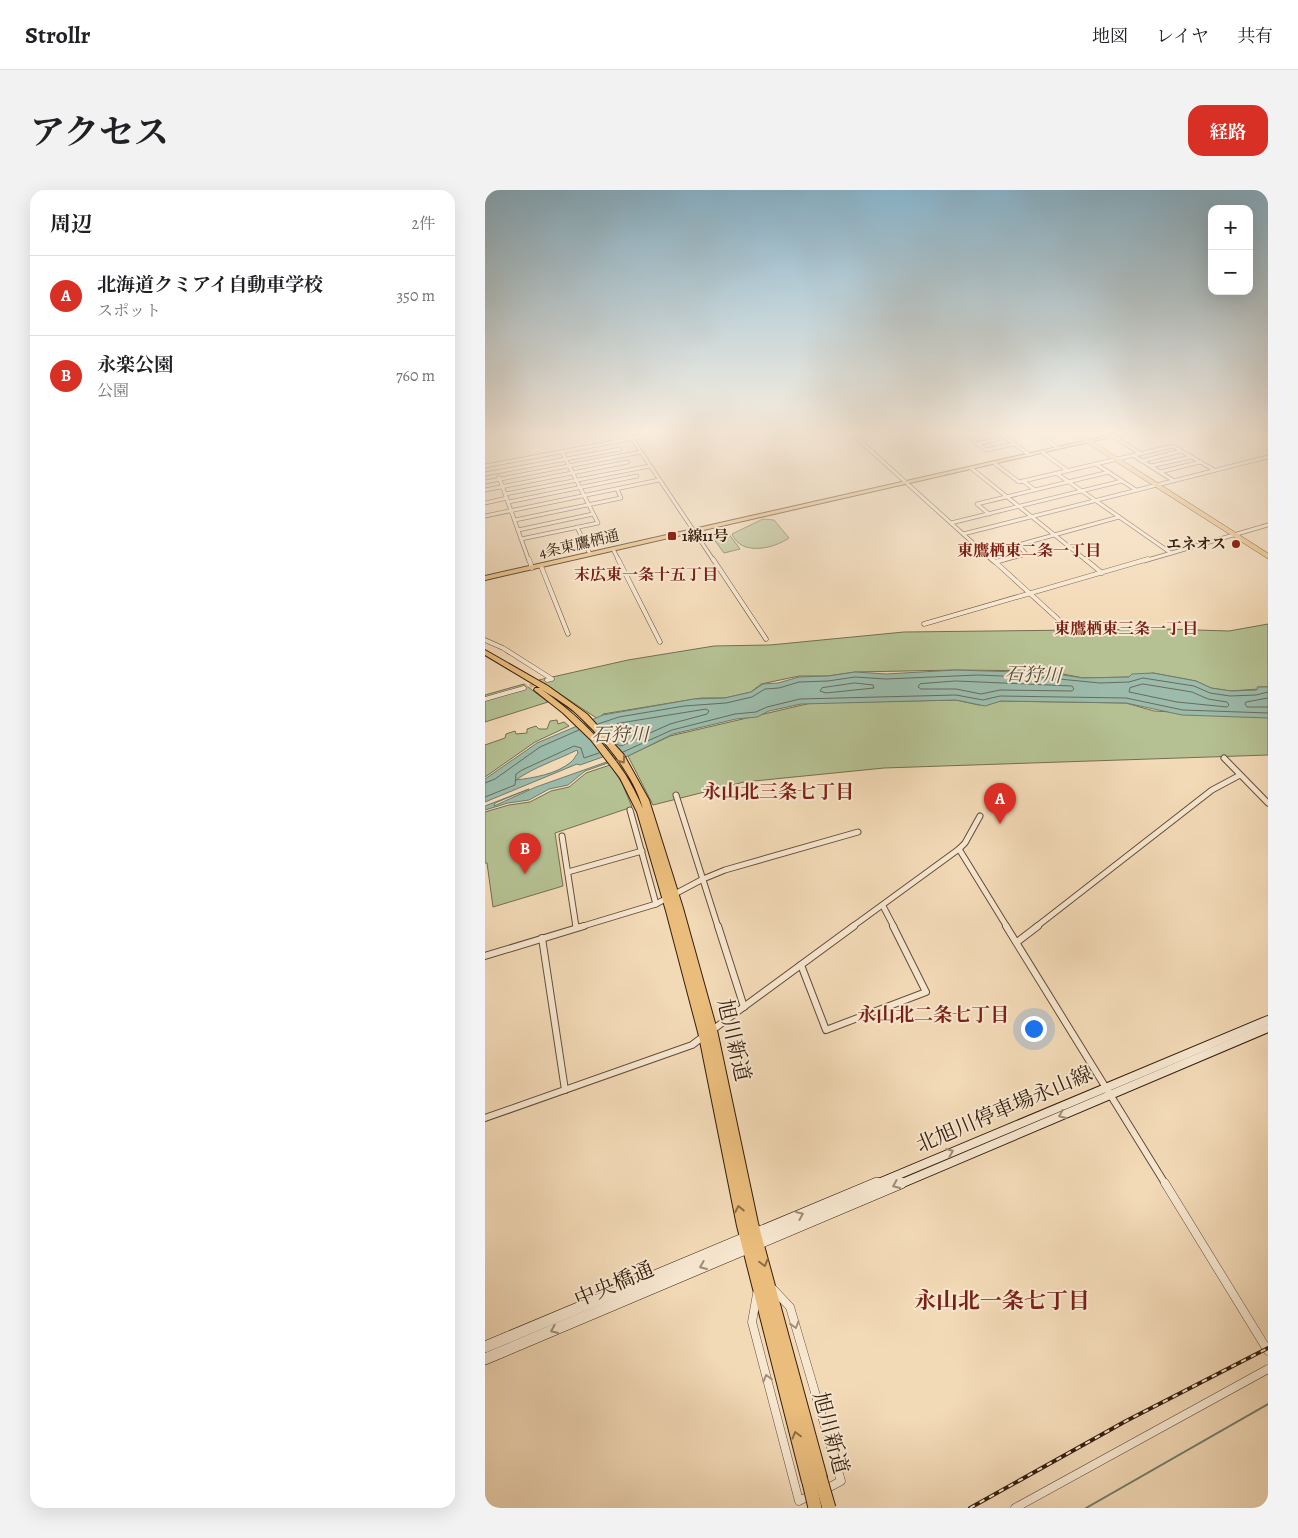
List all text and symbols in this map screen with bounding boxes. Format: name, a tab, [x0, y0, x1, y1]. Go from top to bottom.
text: Strollr	[25, 19, 90, 51]
text: 地図	[1092, 24, 1128, 48]
text: レイヤ	[1156, 24, 1209, 48]
text: 共有	[1237, 24, 1273, 48]
button: 経路	[1188, 105, 1268, 156]
text: アクセス	[30, 108, 169, 156]
map controls	[1208, 205, 1253, 295]
button: +	[1208, 205, 1253, 250]
text: 周辺	[50, 210, 92, 238]
text: 2件	[411, 213, 435, 235]
button: −	[1208, 250, 1253, 295]
text: 北海道クミアイ自動車学校	[97, 272, 323, 298]
text: A	[61, 285, 71, 307]
text: 350 m	[396, 285, 435, 307]
text: スポット	[97, 300, 161, 322]
text: 永楽公園	[97, 352, 173, 378]
text: B	[61, 365, 71, 387]
text: 760 m	[396, 365, 435, 387]
text: 公園	[97, 380, 129, 402]
street label: 4条東鷹栖通	[537, 525, 621, 563]
place label: 1線11号	[682, 526, 728, 546]
marker: 1線11号	[666, 530, 678, 542]
place label: エネオス	[1166, 534, 1226, 554]
marker: エネオス	[1230, 538, 1242, 550]
district label: 東鷹栖東二条一丁目	[957, 540, 1101, 562]
district label: 末広東一条十五丁目	[574, 564, 718, 586]
district label: 東鷹栖東三条一丁目	[1054, 618, 1198, 640]
water label: 石狩川	[1004, 661, 1064, 689]
water label: 石狩川	[591, 722, 650, 748]
one-way arrow	[616, 754, 625, 763]
district label: 永山北三条七丁目	[702, 779, 854, 805]
pin: A	[984, 783, 1016, 824]
pin: B	[509, 833, 541, 874]
street label: 旭川新道	[711, 996, 757, 1084]
district label: 永山北二条七丁目	[857, 1002, 1009, 1028]
your location	[1021, 1016, 1047, 1042]
street label: 北旭川停車場永山線	[912, 1059, 1096, 1159]
one-way arrow	[1058, 1108, 1067, 1119]
one-way arrow	[945, 1148, 954, 1159]
one-way arrow	[892, 1178, 901, 1189]
one-way arrow	[735, 1205, 745, 1214]
one-way arrow	[795, 1211, 804, 1221]
street label: 中央橋通	[570, 1255, 658, 1313]
one-way arrow	[758, 1259, 768, 1267]
one-way arrow	[699, 1260, 708, 1271]
district label: 永山北一条七丁目	[914, 1286, 1090, 1316]
one-way arrow	[789, 1320, 799, 1328]
one-way arrow	[550, 1323, 559, 1334]
one-way arrow	[762, 1374, 772, 1382]
street label: 旭川新道	[807, 1389, 855, 1477]
one-way arrow	[791, 1430, 802, 1439]

